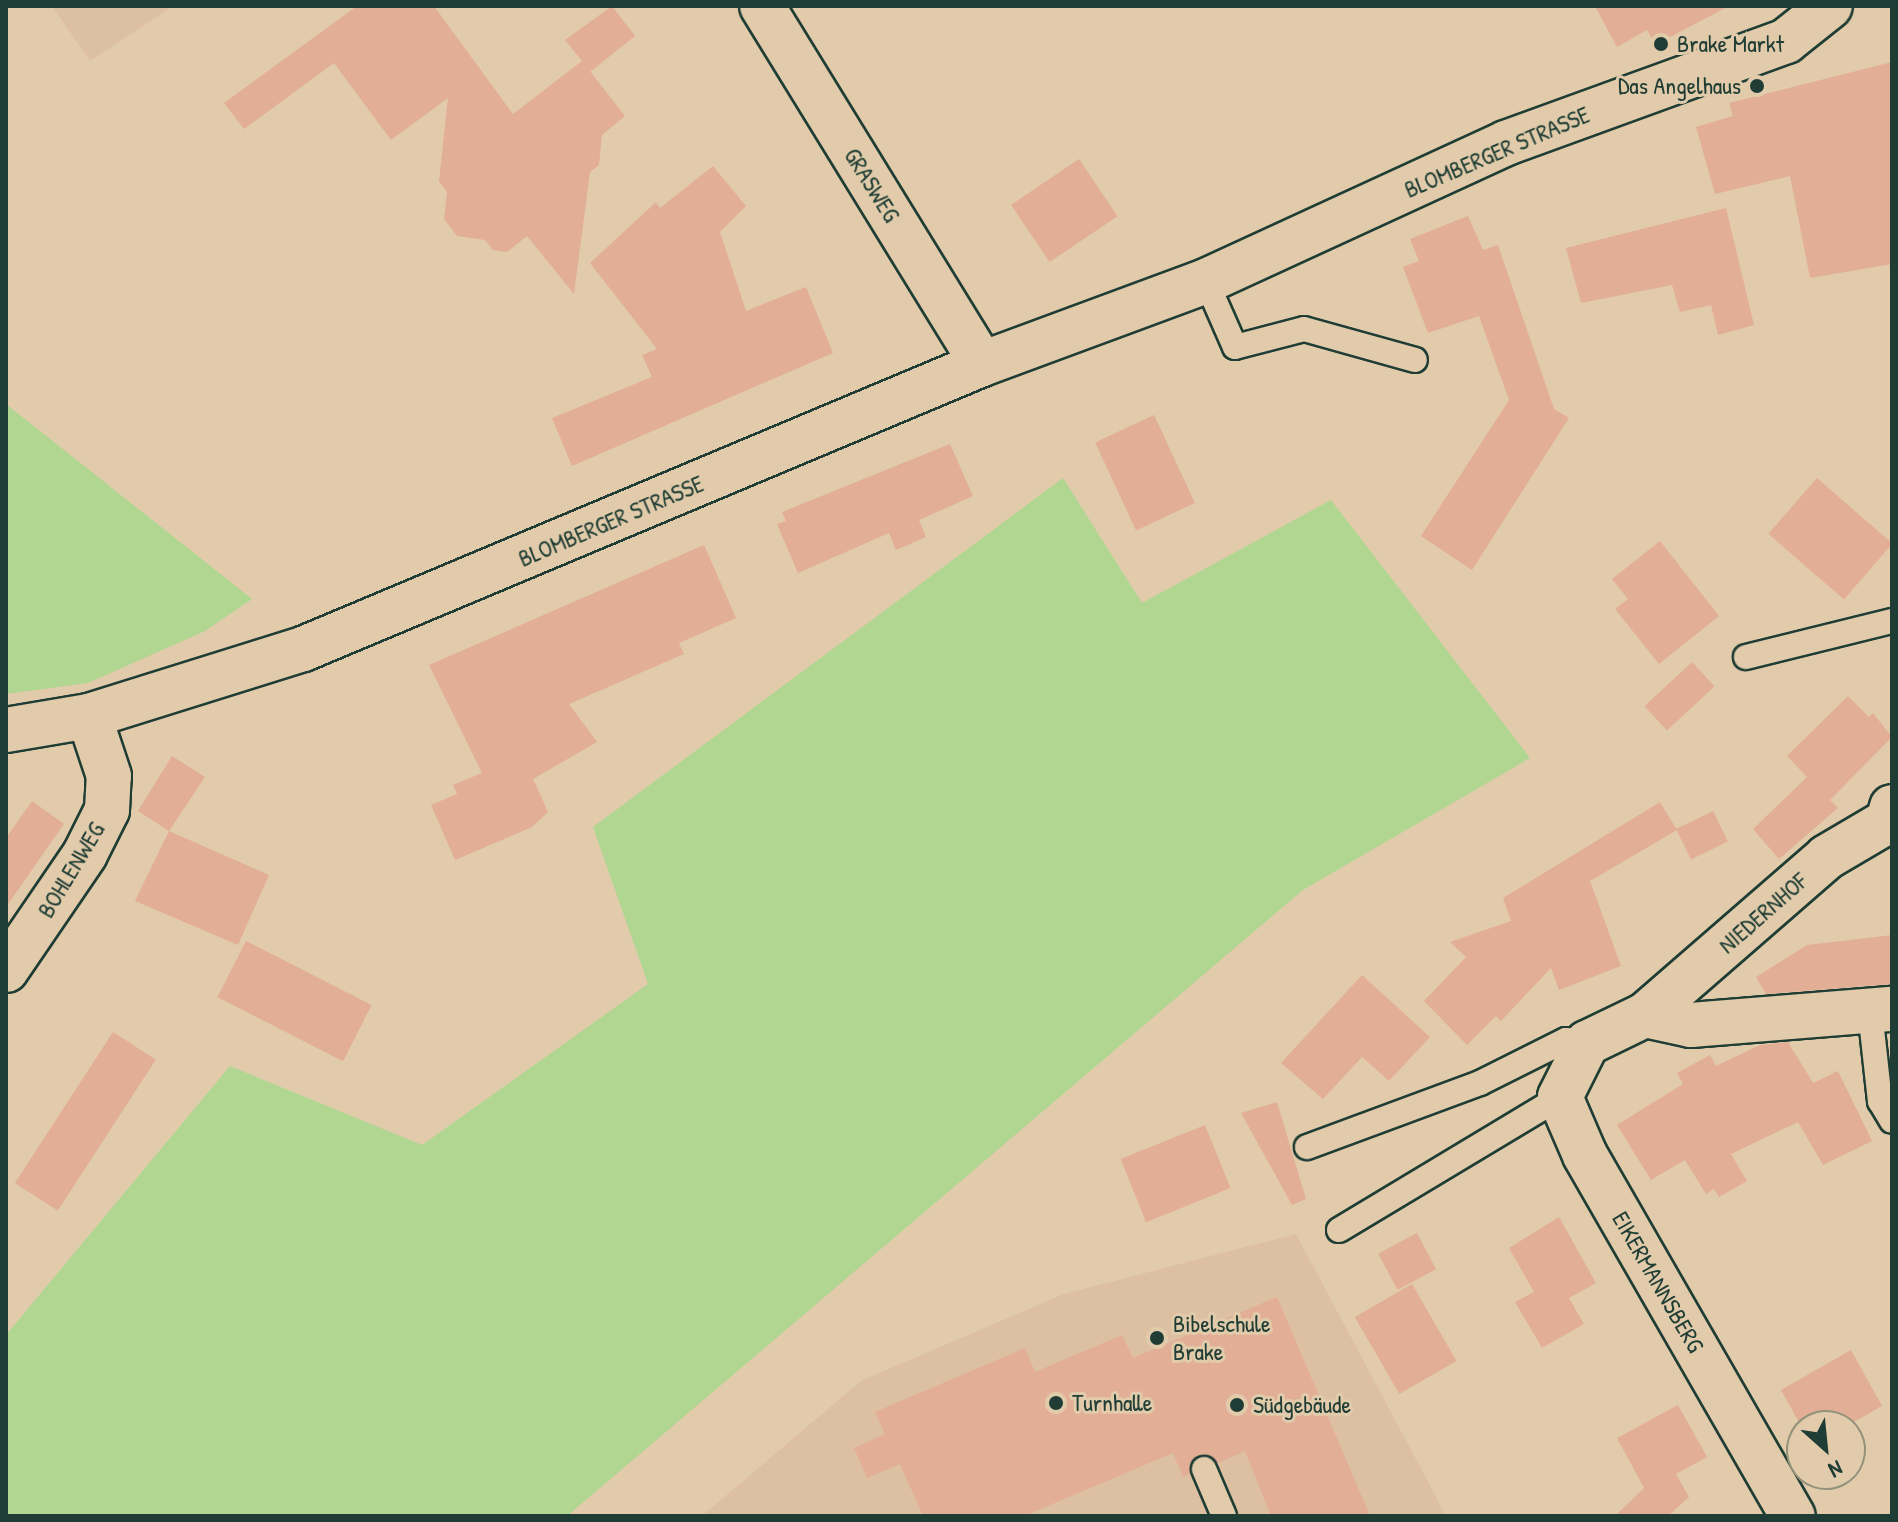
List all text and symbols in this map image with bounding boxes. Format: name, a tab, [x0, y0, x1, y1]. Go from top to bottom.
place label: Brake Markt	[1677, 30, 1784, 58]
marker: Brake Markt	[1652, 35, 1670, 53]
place label: Das Angelhaus	[1618, 72, 1741, 100]
marker: Das Angelhaus	[1748, 77, 1766, 95]
street label: BLOMBERGER STRASSE	[1400, 100, 1594, 204]
street label: GRASWEG	[838, 143, 906, 227]
street label: BLOMBERGER STRASSE	[514, 469, 708, 573]
street label: BOHLENWEG	[31, 817, 111, 923]
street label: NIEDERNHOF	[1713, 867, 1813, 959]
street label: EIKERMANNSBERG	[1606, 1206, 1710, 1358]
place label: Bibelschule Brake	[1173, 1310, 1271, 1366]
marker: Bibelschule Brake	[1148, 1329, 1166, 1347]
place label: Turnhalle	[1072, 1389, 1152, 1417]
place label: Südgebäude	[1253, 1391, 1351, 1419]
marker: Turnhalle	[1047, 1394, 1065, 1412]
marker: Südgebäude	[1228, 1396, 1246, 1414]
north arrow	[1786, 1410, 1866, 1490]
text: N	[1824, 1454, 1848, 1486]

